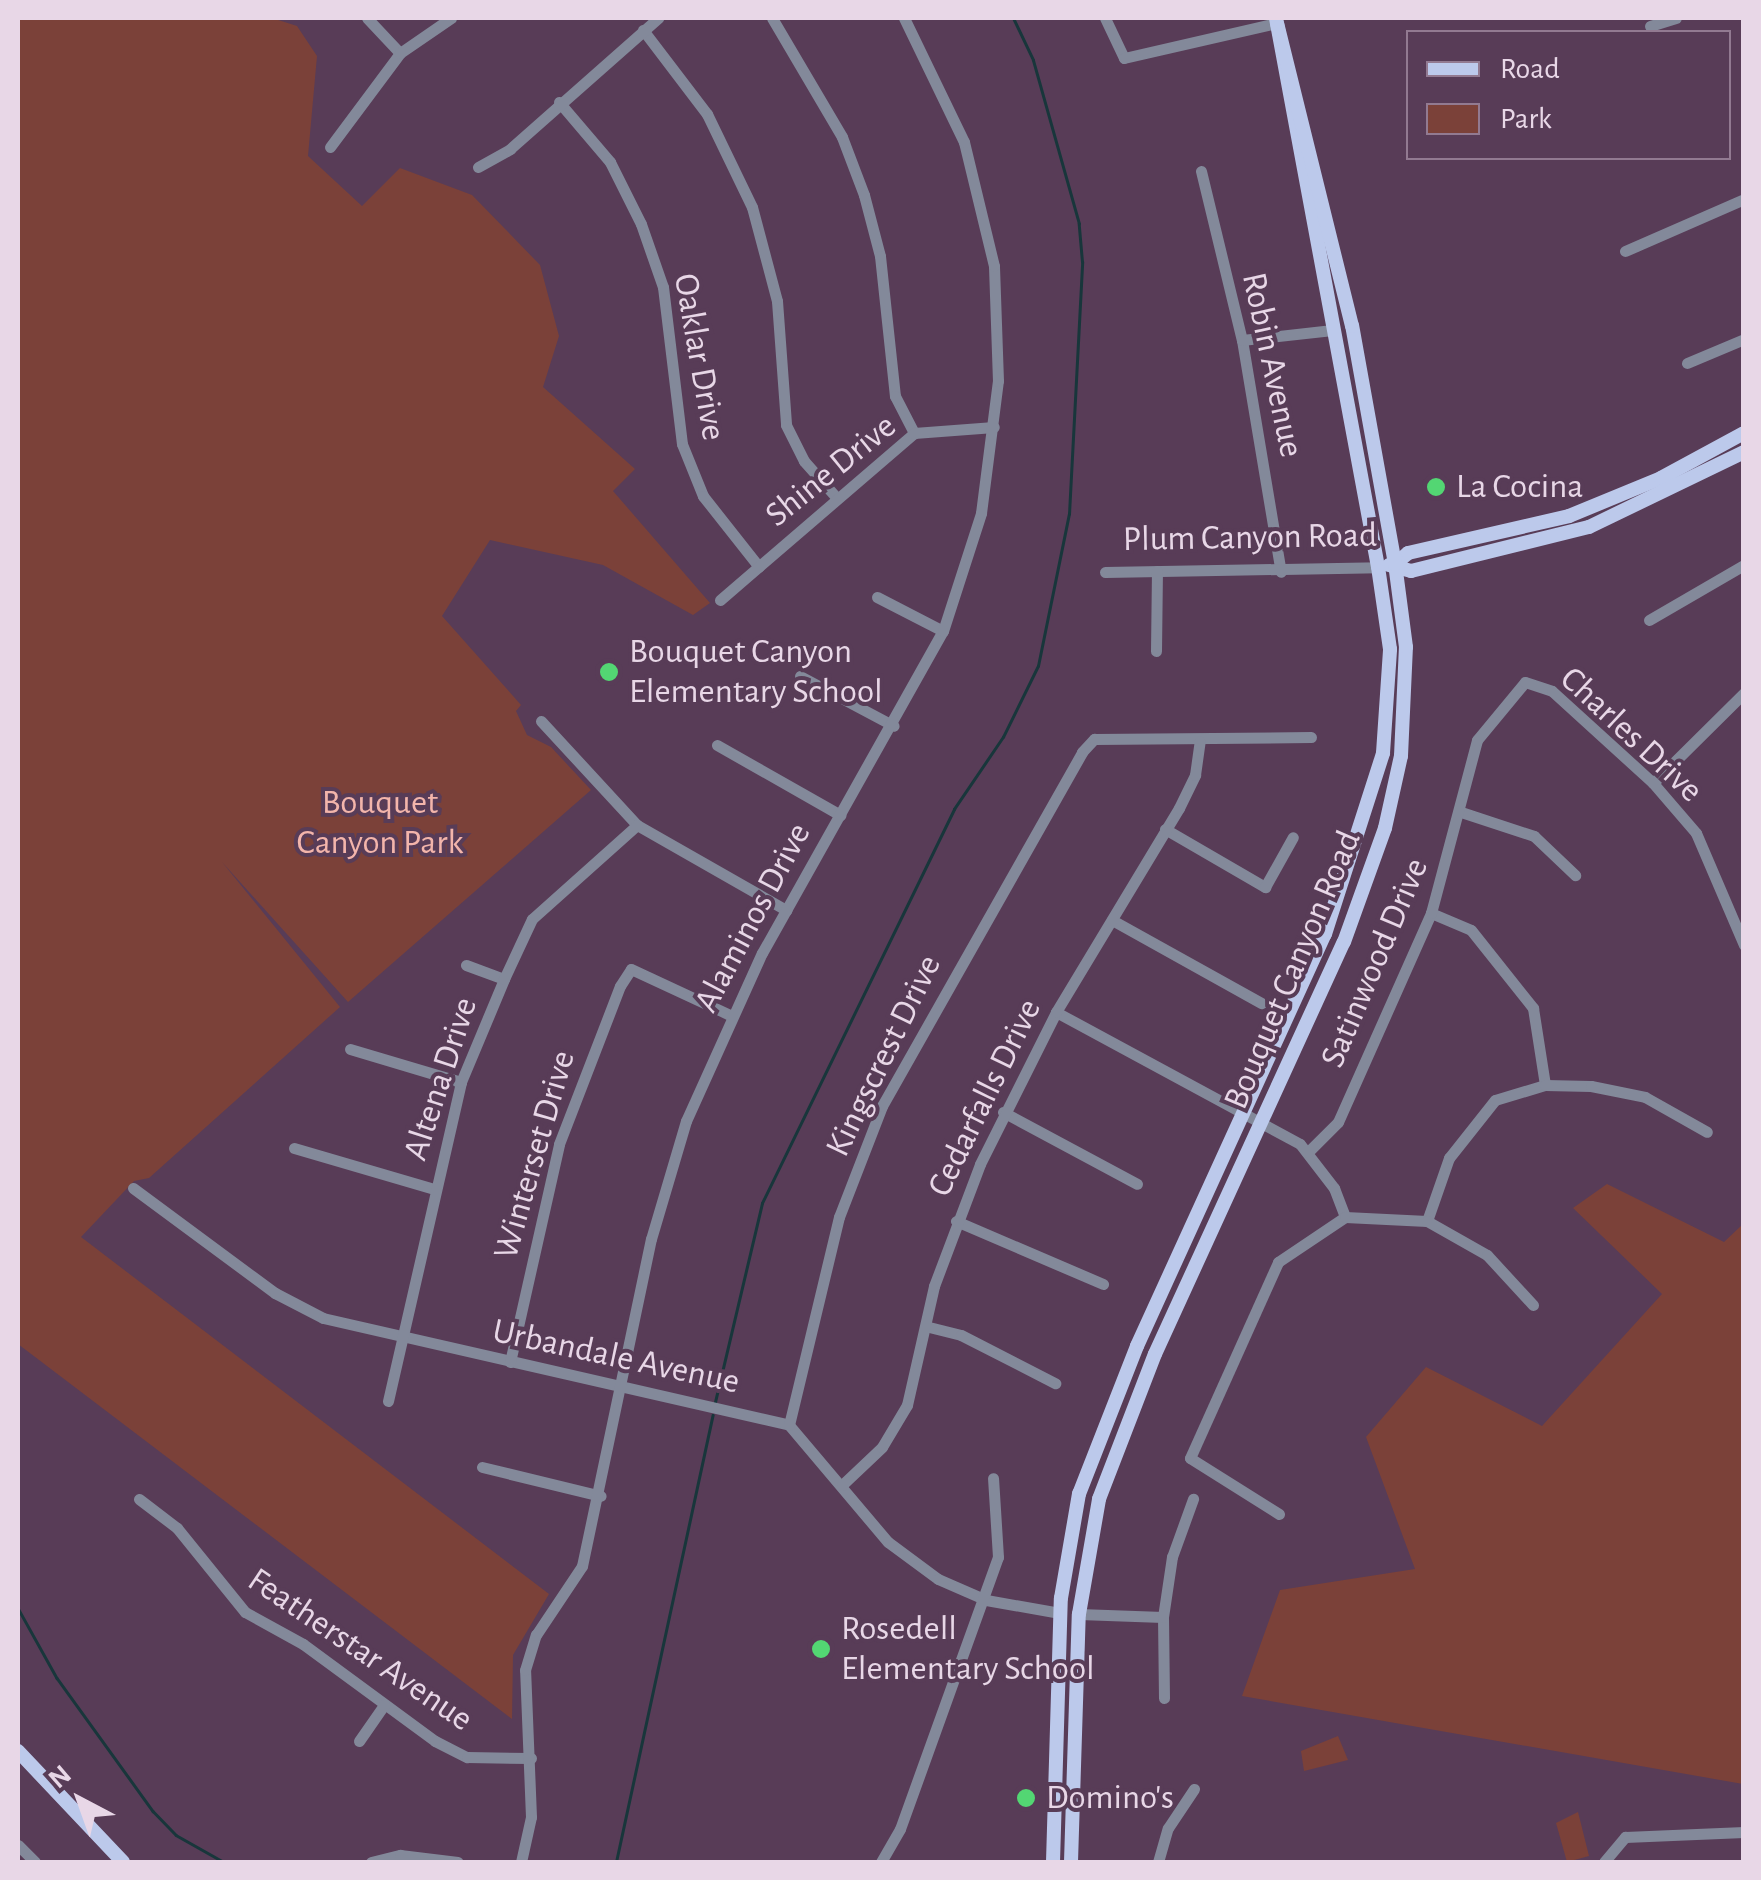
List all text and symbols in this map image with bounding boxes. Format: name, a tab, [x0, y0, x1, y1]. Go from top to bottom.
legend	[1406, 30, 1731, 160]
text: Road	[1500, 54, 1560, 84]
text: Park	[1500, 104, 1552, 134]
street label: Robin Avenue	[1232, 269, 1312, 461]
street label: Oaklar Drive	[664, 270, 734, 444]
street label: Shine Drive	[757, 406, 905, 536]
place label: La Cocina	[1456, 466, 1583, 508]
marker: La Cocina	[1425, 476, 1447, 498]
street label: Plum Canyon Road	[1123, 515, 1377, 561]
place label: Bouquet Canyon Elementary School	[629, 631, 883, 713]
street label: Charles Drive	[1551, 658, 1711, 812]
marker: Bouquet Canyon Elementary School	[598, 661, 620, 683]
park label: Bouquet Canyon Park	[297, 782, 463, 864]
street label: Alaminos Drive	[686, 816, 820, 1020]
street label: Bouquet Canyon Road	[1215, 824, 1371, 1116]
street label: Satinwood Drive	[1312, 852, 1438, 1074]
street label: Kingscrest Drive	[817, 948, 951, 1164]
street label: Altena Drive	[395, 992, 487, 1166]
street label: Cedarfalls Drive	[919, 993, 1051, 1203]
street label: Winterset Drive	[485, 1046, 585, 1264]
street label: Urbandale Avenue	[489, 1310, 743, 1404]
street label: Featherstar Avenue	[240, 1559, 480, 1741]
place label: Rosedell Elementary School	[841, 1608, 1095, 1690]
marker: Rosedell Elementary School	[810, 1638, 832, 1660]
north arrow	[30, 1750, 130, 1850]
text: N	[44, 1760, 77, 1794]
place label: Domino's	[1046, 1777, 1174, 1819]
marker: Domino's	[1015, 1787, 1037, 1809]

